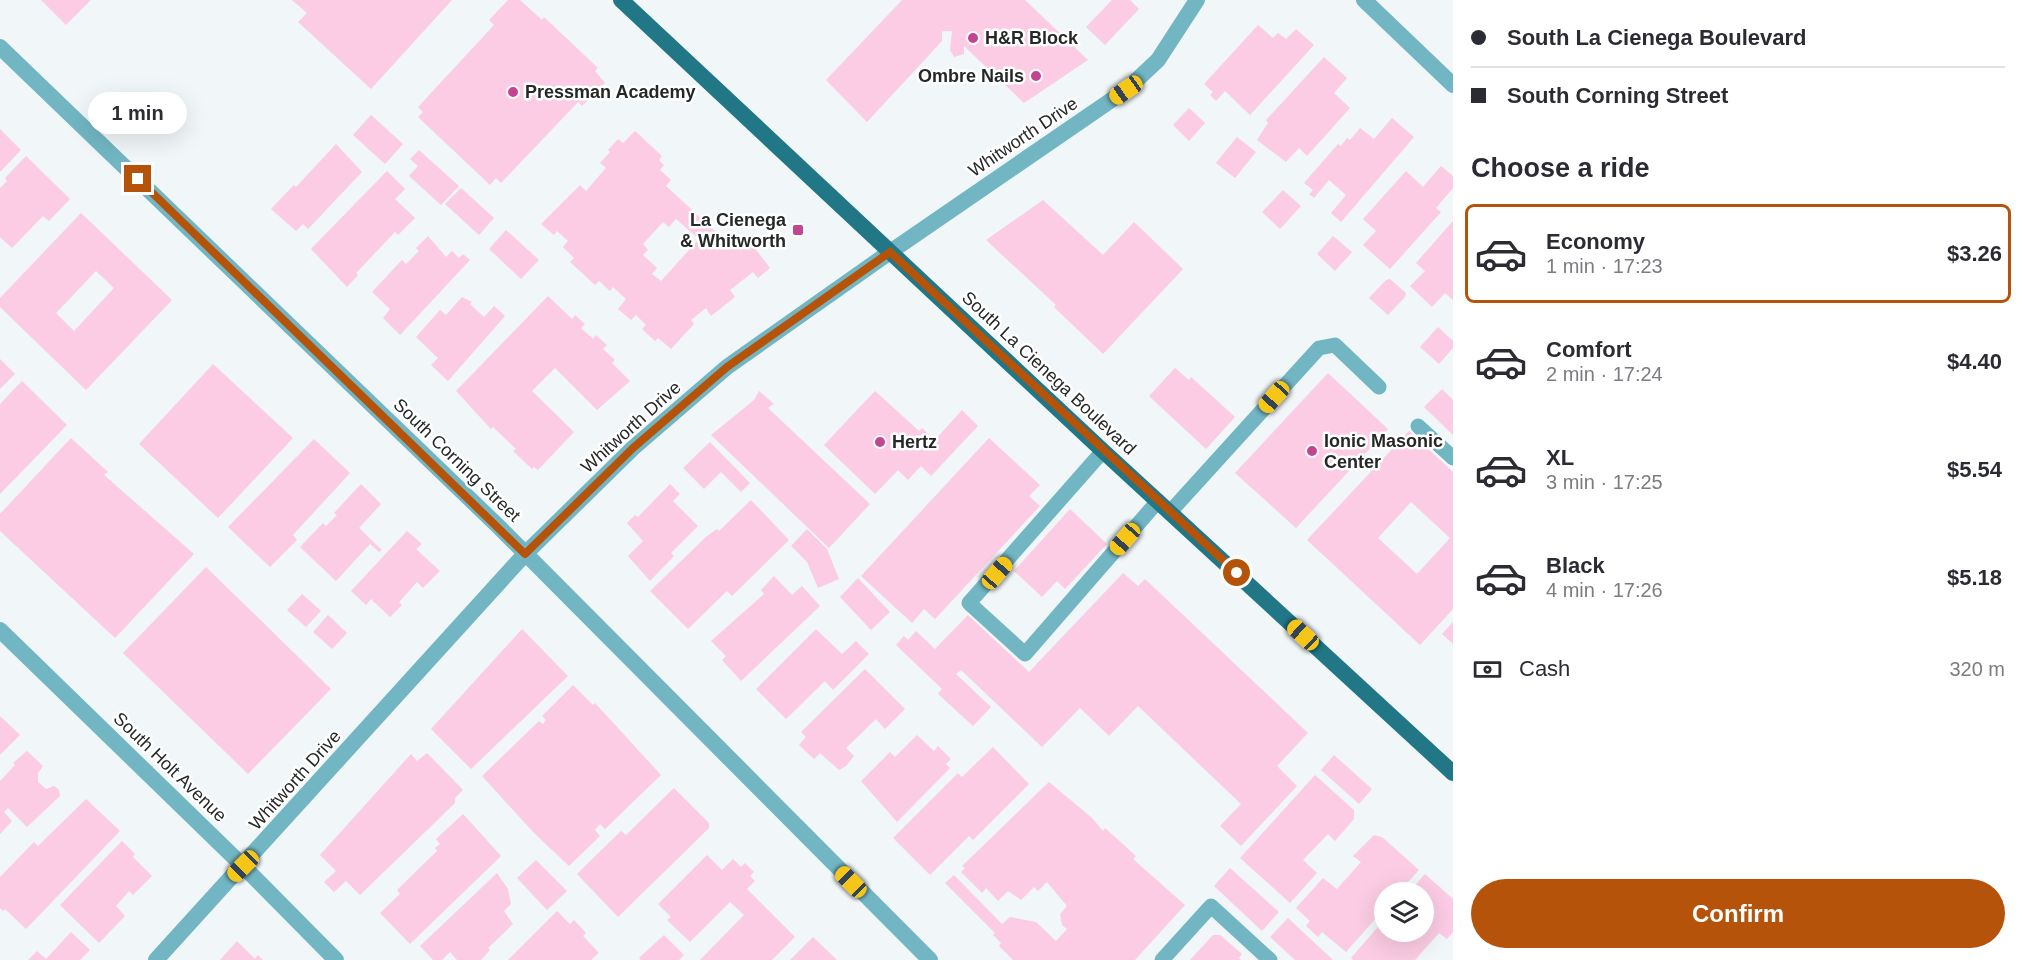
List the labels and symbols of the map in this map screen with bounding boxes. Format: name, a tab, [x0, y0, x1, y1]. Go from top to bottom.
place label: H&R Block	[985, 28, 1079, 48]
marker: H&R Block	[966, 31, 980, 45]
place label: Ombre Nails	[918, 66, 1024, 86]
marker: Ombre Nails	[1029, 69, 1043, 83]
car	[1106, 72, 1146, 108]
place label: Pressman Academy	[525, 82, 695, 102]
marker: Pressman Academy	[506, 85, 520, 99]
callout: 1 min	[88, 92, 188, 134]
street label: Whitworth Drive	[965, 93, 1081, 181]
route end	[124, 165, 151, 192]
place label: La Cienega & Whitworth	[680, 210, 787, 251]
marker: La Cienega & Whitworth	[791, 223, 805, 237]
street label: South La Cienega Boulevard	[958, 287, 1140, 459]
street label: Whitworth Drive	[577, 377, 685, 477]
car	[1255, 378, 1293, 416]
street label: South Corning Street	[390, 394, 524, 526]
place label: Ionic Masonic Center	[1324, 431, 1443, 472]
place label: Hertz	[892, 432, 937, 452]
marker: Hertz	[873, 435, 887, 449]
marker: Ionic Masonic Center	[1305, 444, 1319, 458]
car	[1106, 520, 1144, 558]
car	[978, 554, 1016, 592]
route start	[1223, 559, 1250, 586]
car	[1284, 616, 1322, 654]
street label: South Holt Avenue	[110, 708, 230, 826]
street label: Whitworth Drive	[245, 726, 345, 834]
car	[224, 847, 262, 885]
car	[832, 863, 870, 901]

